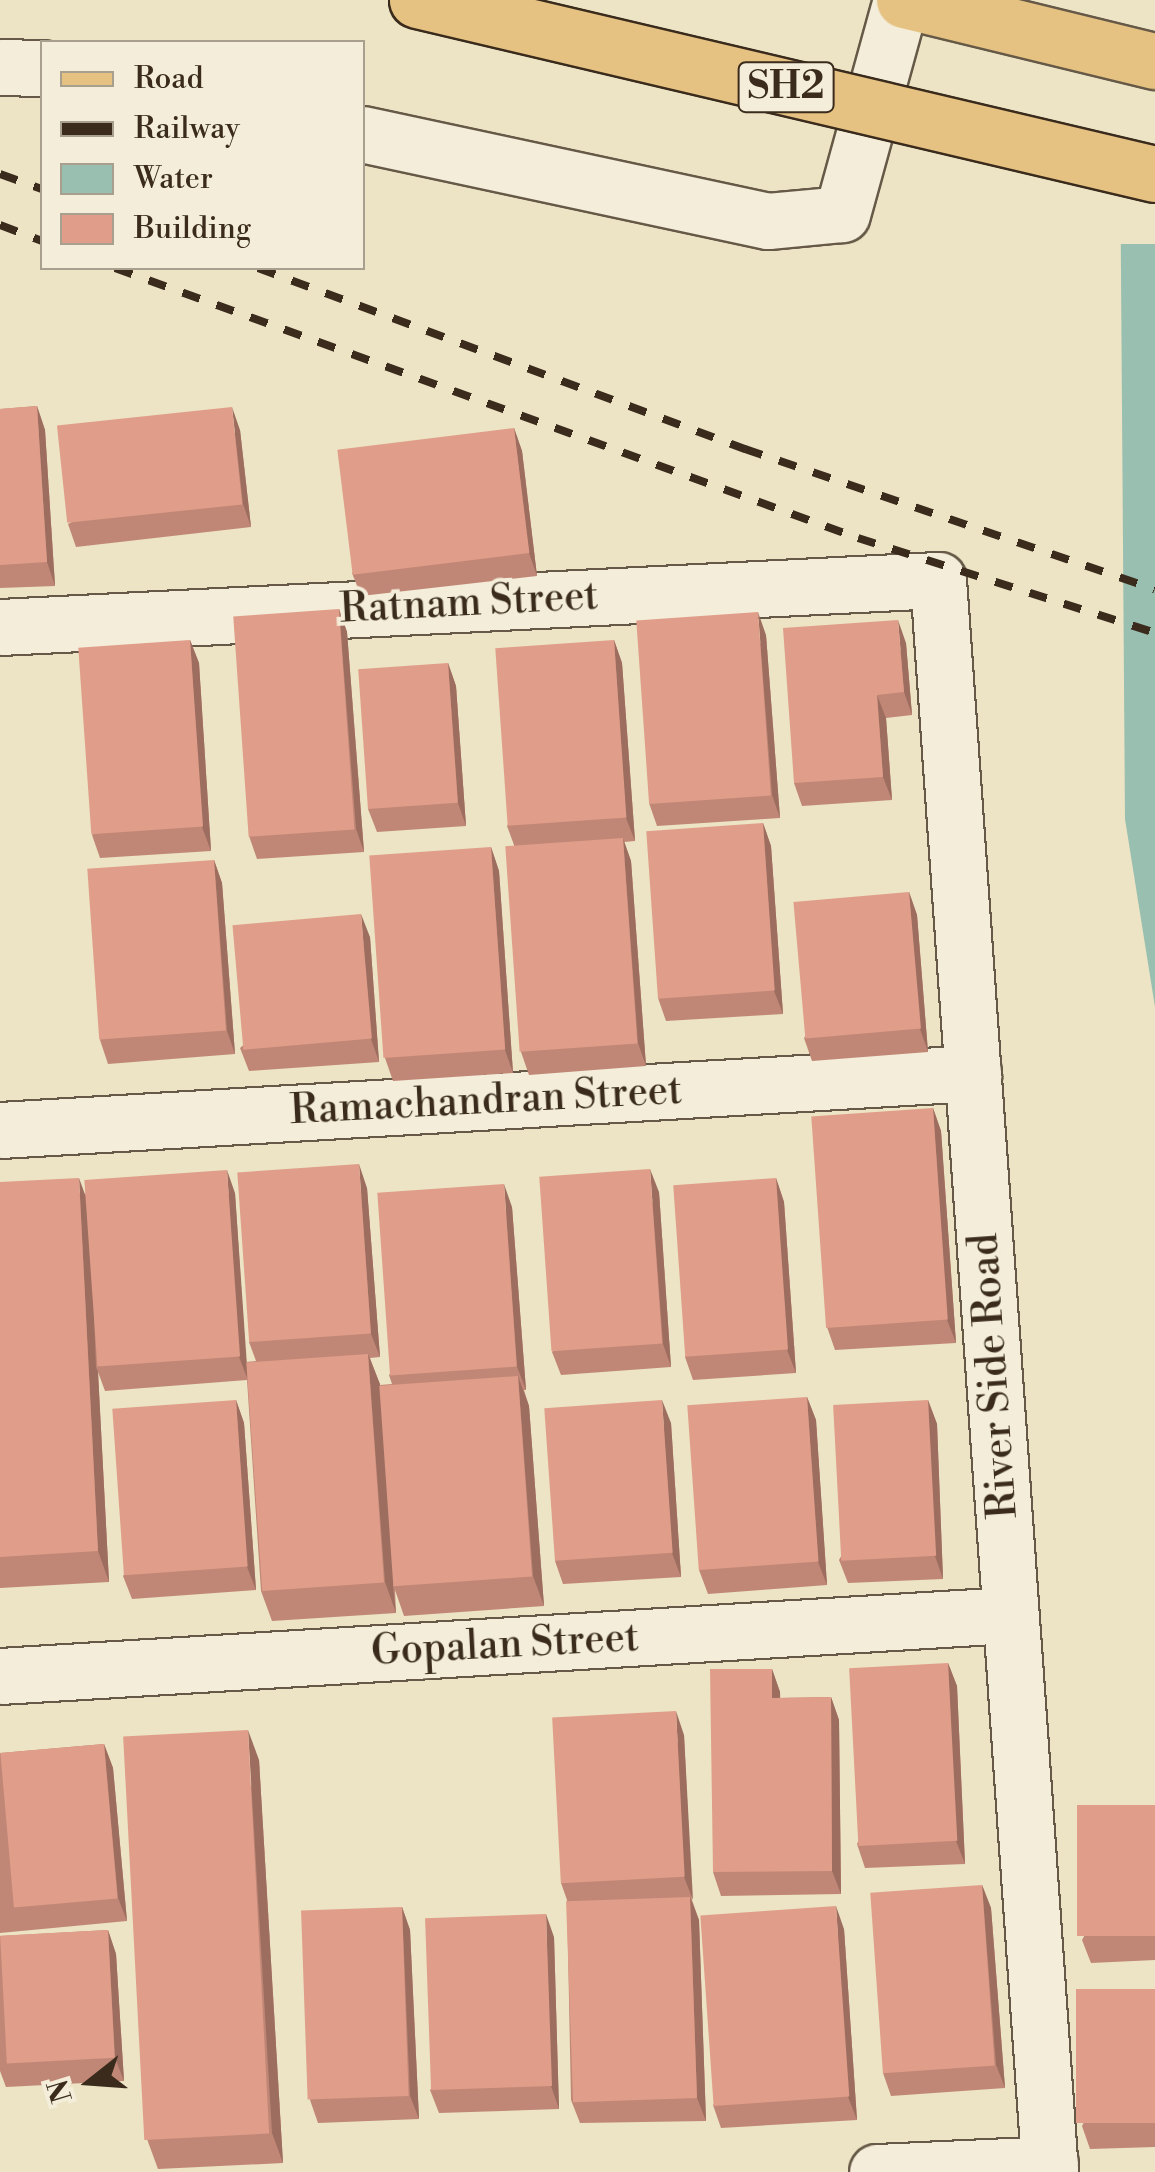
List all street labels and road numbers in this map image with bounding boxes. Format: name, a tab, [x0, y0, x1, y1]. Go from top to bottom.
road number: SH2	[736, 54, 836, 120]
street label: Ratnam Street	[338, 572, 600, 634]
street label: Ramachandran Street	[289, 1067, 683, 1135]
street label: River Side Road	[960, 1232, 1028, 1520]
street label: Gopalan Street	[370, 1614, 640, 1676]

